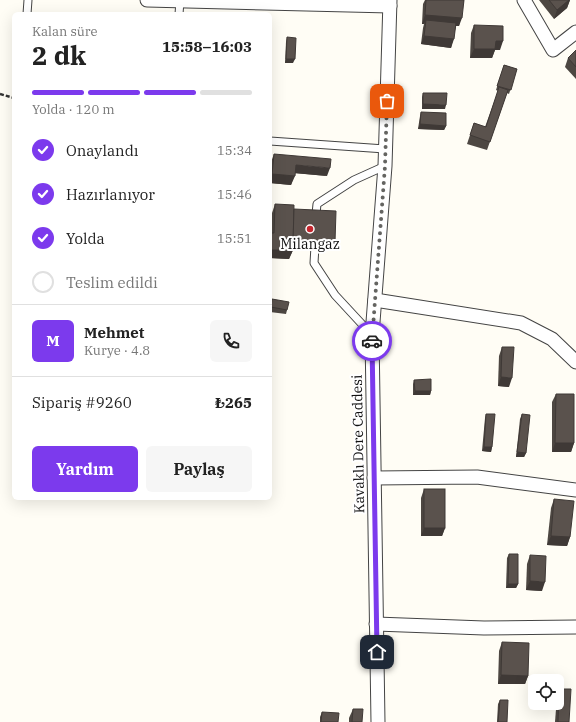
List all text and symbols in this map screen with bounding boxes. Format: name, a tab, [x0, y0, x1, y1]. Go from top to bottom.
text: Kalan süre	[32, 23, 98, 40]
text: 15:58–16:03	[162, 37, 252, 56]
text: 2 dk	[32, 38, 86, 72]
pin	[370, 84, 404, 118]
icon: bag	[376, 90, 398, 112]
text: Yolda · 120 m	[32, 101, 115, 118]
icon: check	[32, 139, 54, 161]
text: Onaylandı	[66, 141, 139, 160]
text: 15:34	[217, 142, 252, 159]
icon: check	[32, 183, 54, 205]
text: Hazırlanıyor	[66, 185, 155, 204]
text: 15:46	[217, 186, 252, 203]
marker: Milangaz	[305, 224, 315, 234]
icon: check	[32, 227, 54, 249]
text: Yolda	[66, 229, 105, 248]
text: 15:51	[217, 230, 252, 247]
place label: Milangaz	[280, 235, 340, 253]
text: Teslim edildi	[66, 273, 158, 292]
button: phone	[210, 320, 252, 362]
courier	[352, 321, 392, 361]
text: Mehmet	[84, 323, 144, 342]
icon: car	[361, 330, 383, 352]
text: M	[46, 331, 60, 350]
text: Kurye · 4.8	[84, 342, 150, 359]
street label: Kavaklı Dere Caddesi	[348, 374, 368, 514]
text: Sipariş #9260	[32, 393, 132, 412]
text: ₺265	[215, 393, 252, 412]
button: Yardım	[32, 446, 138, 492]
button: Paylaş	[146, 446, 252, 492]
pin	[360, 635, 394, 669]
icon: home	[366, 641, 388, 663]
map controls	[528, 674, 564, 710]
button: locate	[528, 674, 564, 710]

